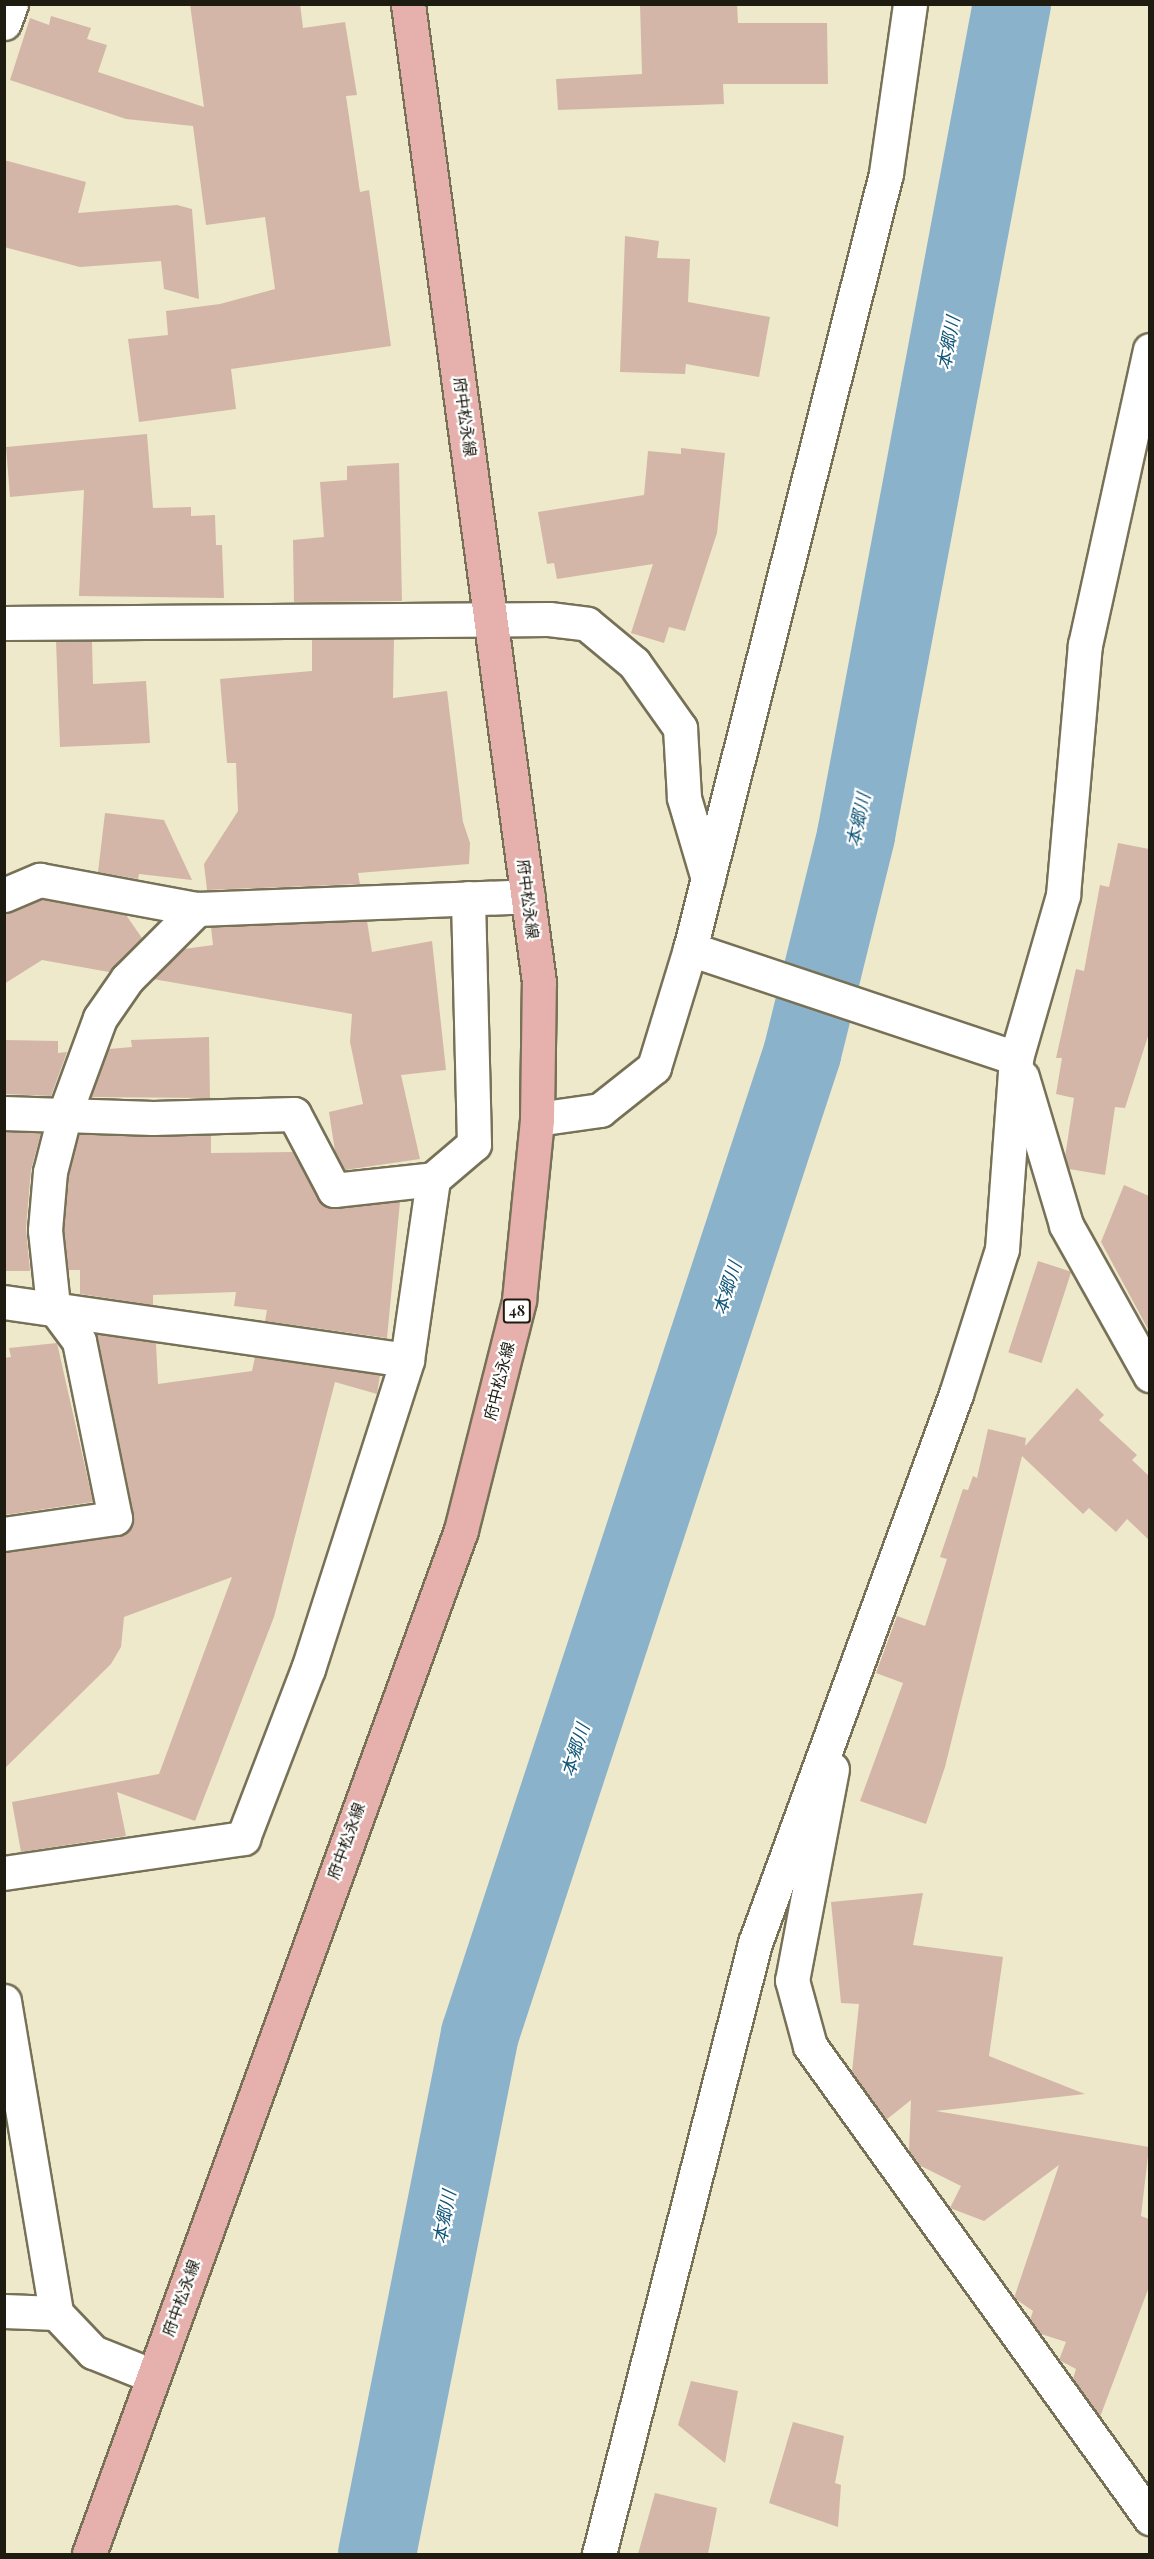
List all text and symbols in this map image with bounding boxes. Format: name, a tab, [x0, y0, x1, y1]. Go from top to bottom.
water label: 本郷川	[932, 314, 964, 372]
street label: 府中松永線	[450, 376, 480, 458]
water label: 本郷川	[842, 791, 874, 849]
street label: 府中松永線	[514, 858, 542, 940]
water label: 本郷川	[708, 1259, 746, 1317]
road number: 48	[502, 1299, 532, 1323]
street label: 府中松永線	[480, 1340, 518, 1422]
water label: 本郷川	[556, 1721, 594, 1779]
street label: 府中松永線	[323, 1800, 369, 1882]
water label: 本郷川	[428, 2188, 460, 2246]
street label: 府中松永線	[158, 2257, 204, 2339]

